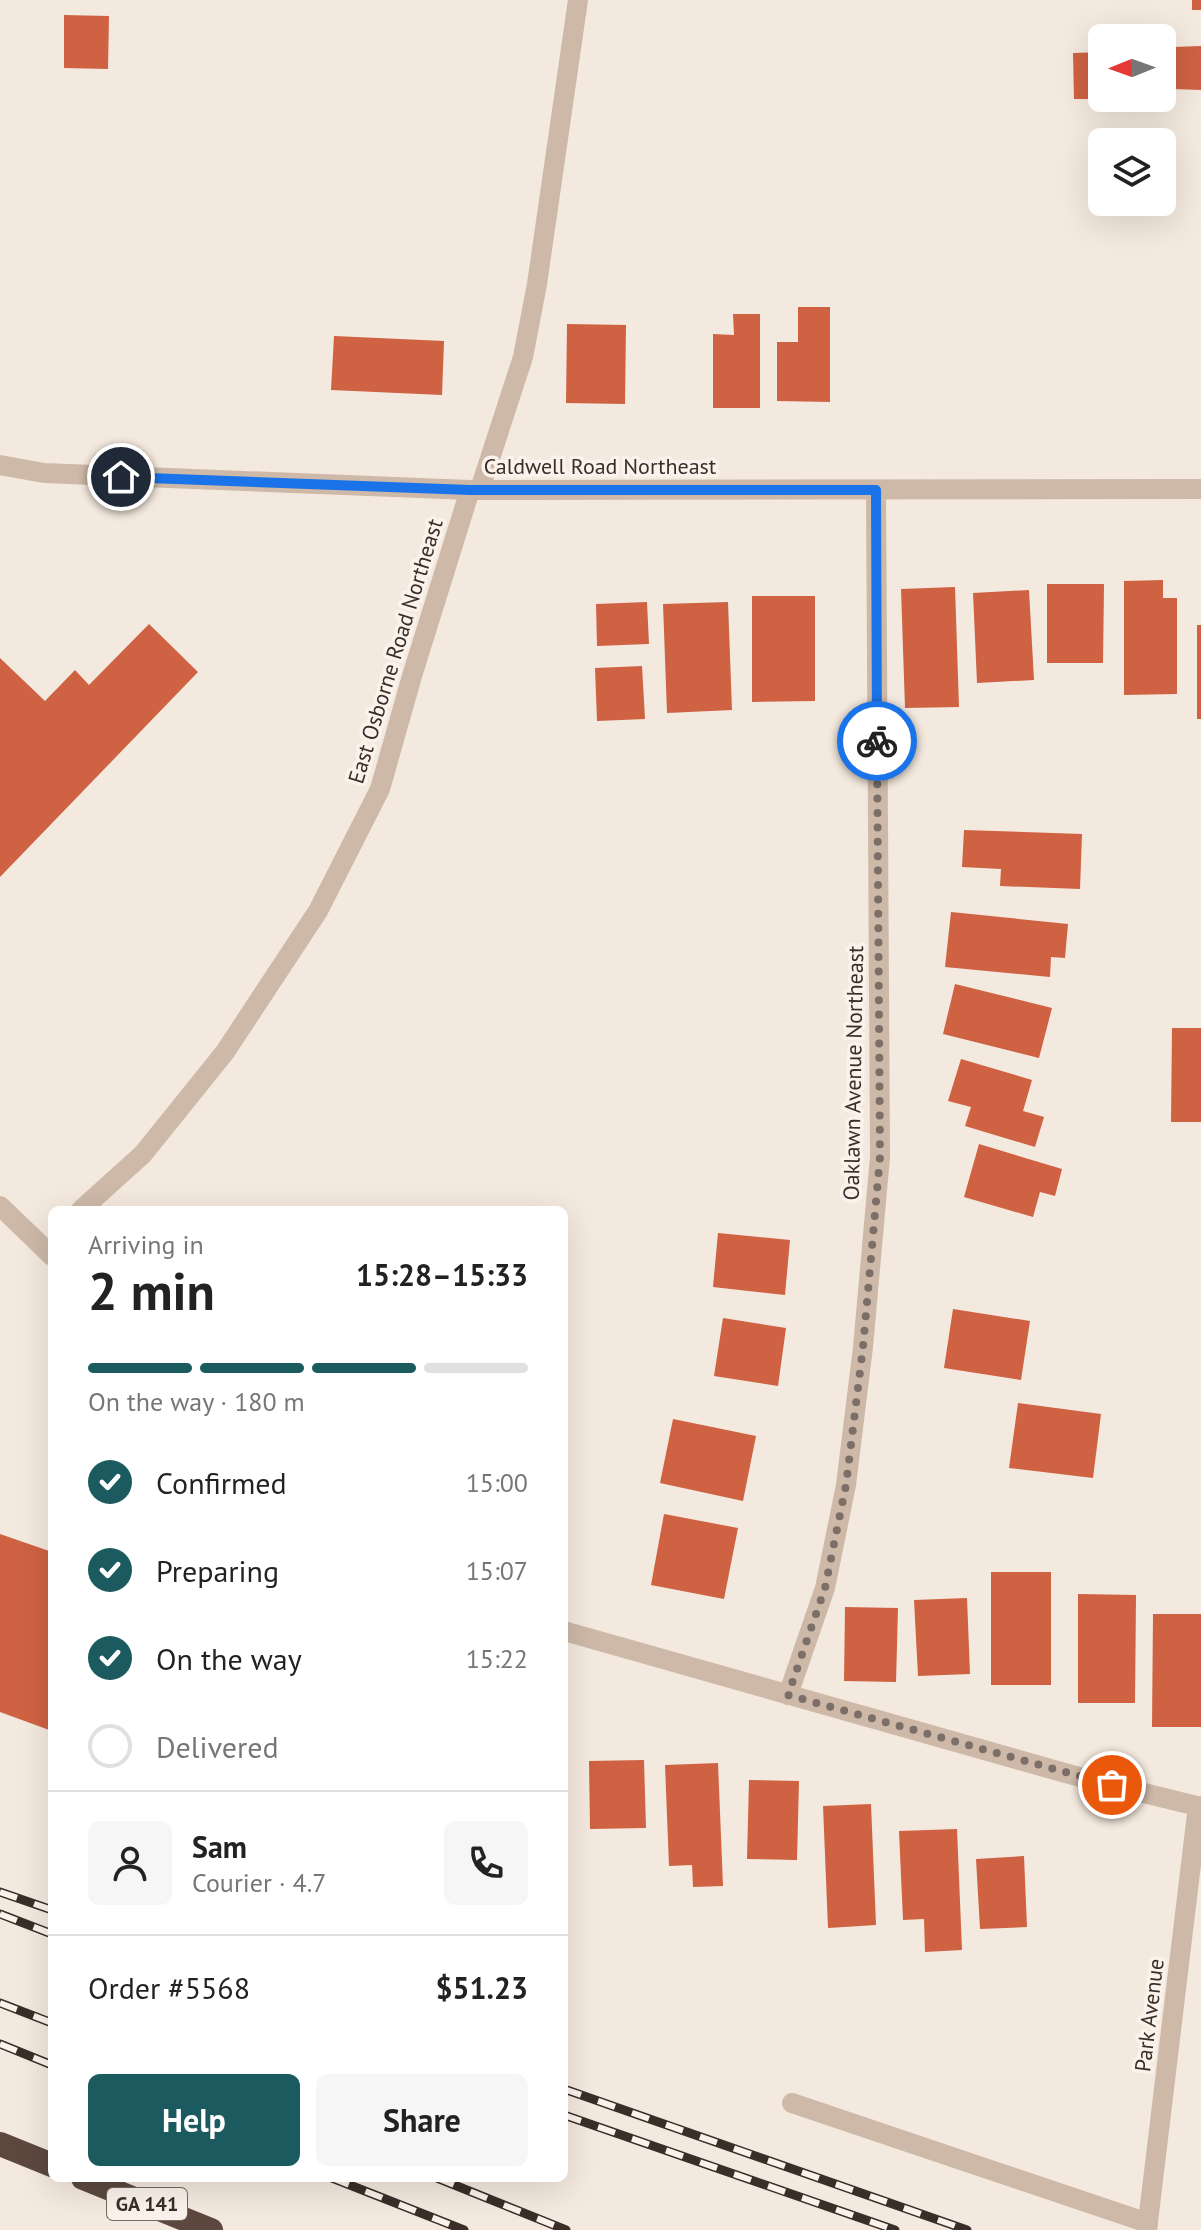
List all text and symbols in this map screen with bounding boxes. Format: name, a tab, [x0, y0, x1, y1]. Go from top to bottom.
north arrow	[1088, 24, 1176, 112]
map controls	[1088, 24, 1176, 216]
button: layers	[1088, 128, 1176, 216]
pin	[87, 443, 155, 511]
street label: Caldwell Road Northeast	[484, 452, 717, 480]
icon: home	[99, 455, 143, 499]
street label: East Osborne Road Northeast	[341, 515, 449, 787]
courier	[837, 701, 917, 781]
icon: bike	[855, 719, 899, 763]
street label: Oaklawn Avenue Northeast	[837, 945, 869, 1201]
text: Arriving in	[88, 1228, 204, 1261]
text: 15:28–15:33	[356, 1255, 528, 1294]
text: 2 min	[88, 1257, 215, 1324]
text: On the way · 180 m	[88, 1385, 305, 1418]
icon: check	[88, 1460, 132, 1504]
text: Confirmed	[156, 1463, 287, 1502]
text: 15:00	[466, 1466, 528, 1499]
icon: check	[88, 1548, 132, 1592]
text: Preparing	[156, 1551, 279, 1590]
text: 15:07	[466, 1554, 528, 1587]
icon: check	[88, 1636, 132, 1680]
text: On the way	[156, 1639, 302, 1678]
text: 15:22	[466, 1642, 528, 1675]
text: Delivered	[156, 1727, 279, 1766]
pin	[1078, 1751, 1146, 1819]
icon: bag	[1090, 1763, 1134, 1807]
button: person	[88, 1821, 172, 1905]
button: phone	[444, 1821, 528, 1905]
text: Sam	[192, 1827, 247, 1866]
text: Courier · 4.7	[192, 1866, 326, 1899]
street label: Park Avenue	[1128, 1957, 1170, 2073]
text: Order #5568	[88, 1968, 250, 2007]
text: $51.23	[436, 1968, 528, 2007]
button: Help	[88, 2074, 300, 2166]
button: Share	[316, 2074, 528, 2166]
road number: GA 141	[107, 2188, 187, 2220]

